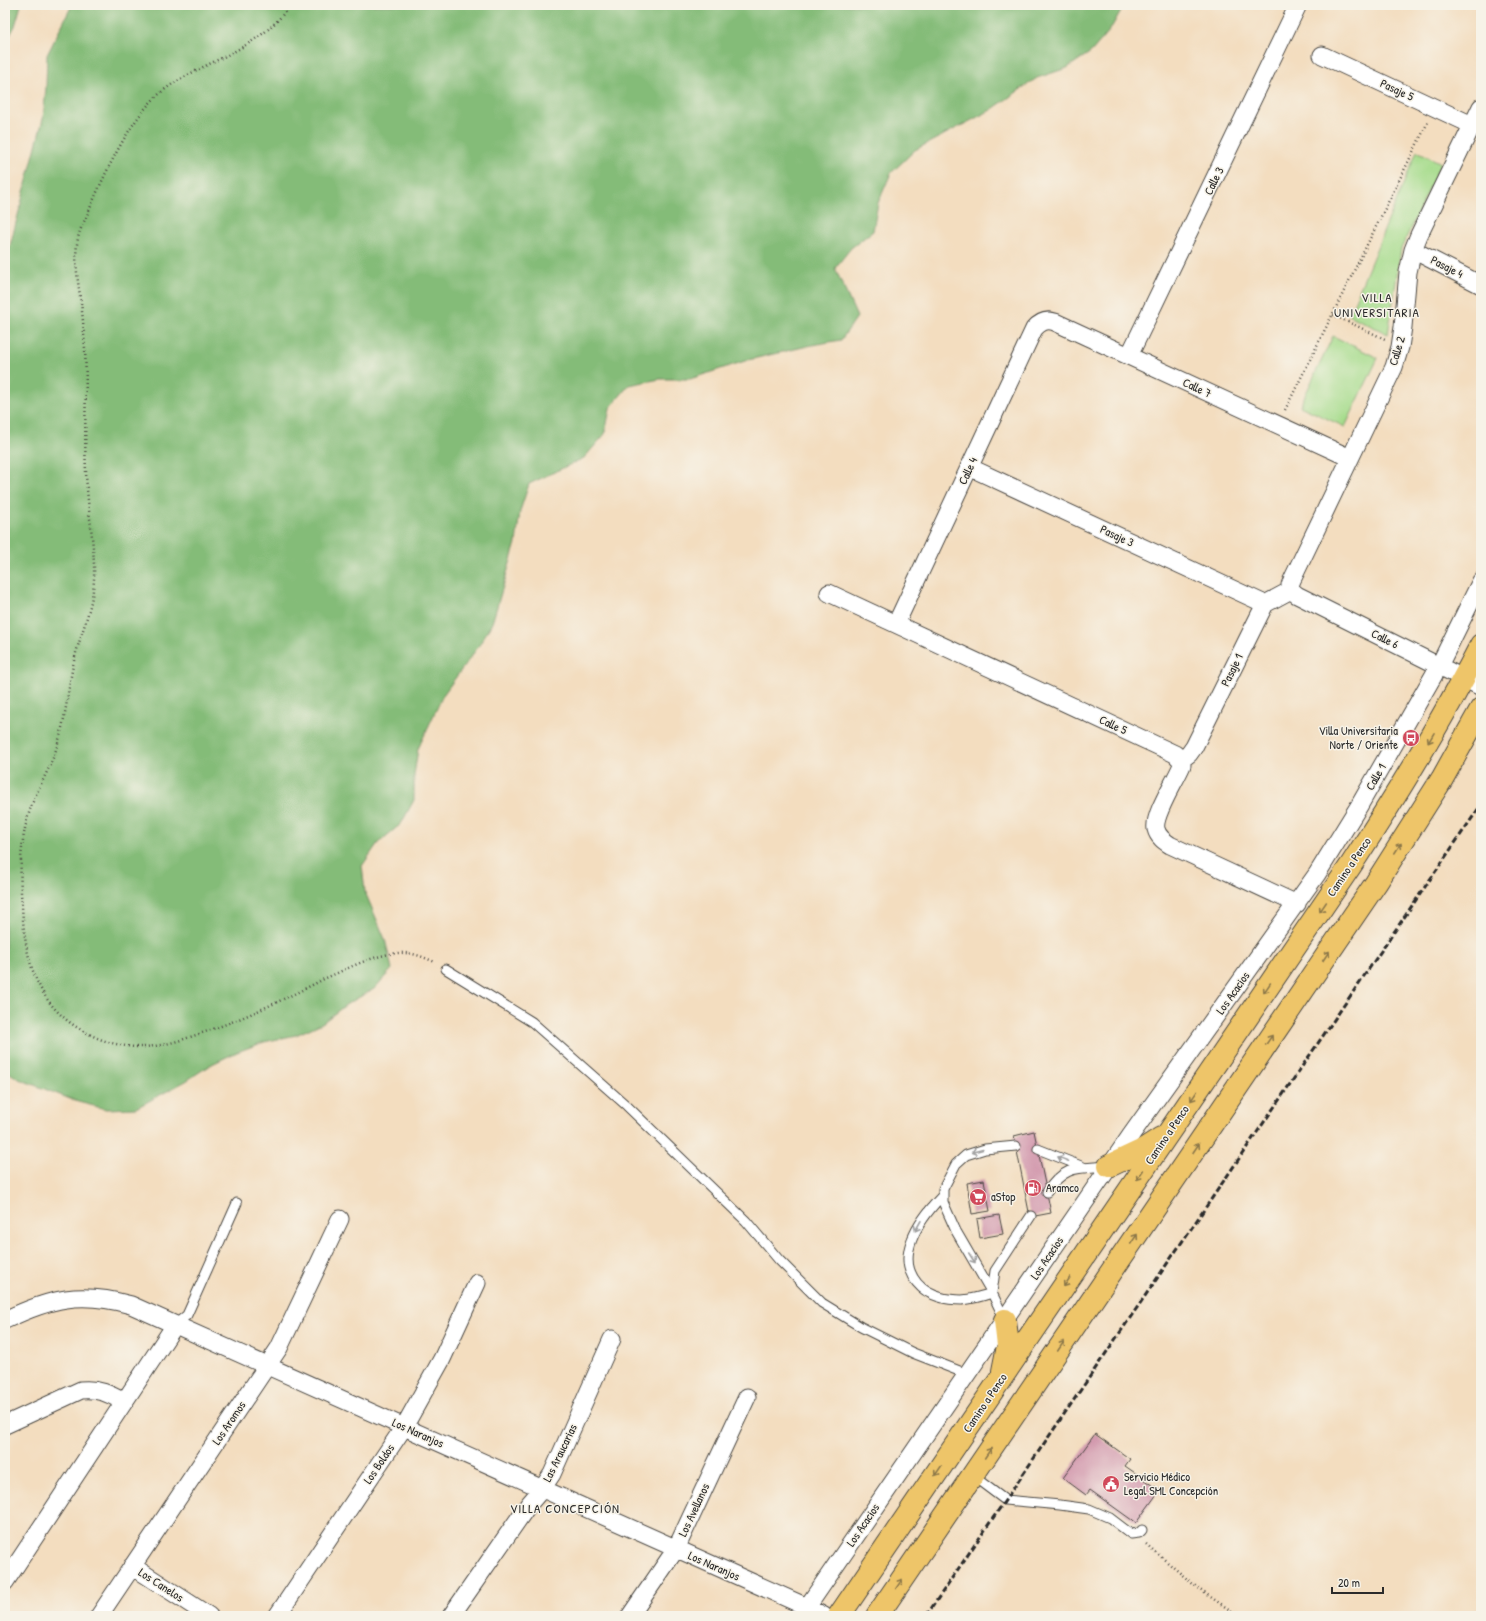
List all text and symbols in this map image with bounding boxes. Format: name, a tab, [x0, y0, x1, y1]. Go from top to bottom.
street label: Pasaje 5	[1378, 74, 1417, 105]
street label: Calle 3	[1199, 164, 1228, 198]
street label: Pasaje 4	[1428, 251, 1467, 282]
district label: VILLA UNIVERSITARIA	[1334, 288, 1420, 321]
street label: Calle 2	[1384, 334, 1409, 367]
street label: Calle 7	[1180, 374, 1214, 402]
street label: Calle 4	[954, 454, 981, 487]
street label: Pasaje 3	[1098, 520, 1137, 551]
street label: Calle 6	[1369, 625, 1402, 653]
street label: Pasaje 1	[1216, 651, 1247, 689]
street label: Calle 5	[1096, 711, 1130, 738]
place label: Villa Universitaria Norte / Oriente	[1319, 722, 1398, 753]
bus stop icon: Villa Universitaria Norte / Oriente	[1401, 728, 1421, 748]
one-way arrow	[1426, 732, 1434, 744]
street label: Calle 1	[1361, 760, 1390, 793]
street label: Camino a Penco	[1323, 834, 1375, 900]
one-way arrow	[1394, 843, 1402, 854]
one-way arrow	[1319, 901, 1327, 912]
one-way arrow	[1322, 951, 1330, 962]
street label: Los Acacios	[1212, 968, 1254, 1018]
one-way arrow	[1263, 983, 1271, 994]
one-way arrow	[1265, 1035, 1273, 1046]
one-way arrow	[1190, 1090, 1198, 1101]
street label: Camino a Penco	[1141, 1102, 1193, 1168]
one-way arrow	[1192, 1143, 1200, 1154]
one-way arrow	[971, 1148, 984, 1155]
one-way arrow	[1057, 1154, 1069, 1162]
one-way arrow	[1136, 1169, 1144, 1180]
fuel station icon: Aramco	[1023, 1178, 1043, 1198]
place label: Aramco	[1046, 1179, 1079, 1196]
supermarket icon: aStop	[968, 1187, 988, 1207]
place label: aStop	[991, 1188, 1015, 1205]
one-way arrow	[914, 1220, 922, 1232]
street label: Los Acacios	[1026, 1232, 1067, 1283]
one-way arrow	[1130, 1233, 1138, 1244]
one-way arrow	[968, 1253, 976, 1264]
one-way arrow	[1063, 1277, 1071, 1288]
one-way arrow	[1057, 1341, 1065, 1352]
street label: Camino a Penco	[959, 1370, 1011, 1436]
street label: Los Aromos	[208, 1397, 250, 1448]
street label: Los Naranjos	[390, 1414, 447, 1452]
street label: Las Araucarias	[538, 1421, 581, 1485]
street label: Los Boldos	[359, 1440, 398, 1487]
one-way arrow	[984, 1448, 992, 1459]
one-way arrow	[934, 1466, 942, 1477]
place label: Servicio Médico Legal SML Concepción	[1124, 1468, 1218, 1499]
public building icon: Servicio Médico Legal SML Concepción	[1101, 1474, 1121, 1494]
street label: Los Avellanos	[674, 1480, 713, 1539]
district label: VILLA CONCEPCIÓN	[510, 1499, 620, 1517]
street label: Los Acacios	[842, 1499, 883, 1550]
street label: Los Naranjos	[686, 1547, 743, 1585]
street label: Los Canelos	[135, 1564, 188, 1606]
scale bar	[1332, 1569, 1383, 1595]
text: 20 m	[1338, 1574, 1360, 1591]
one-way arrow	[895, 1579, 903, 1590]

